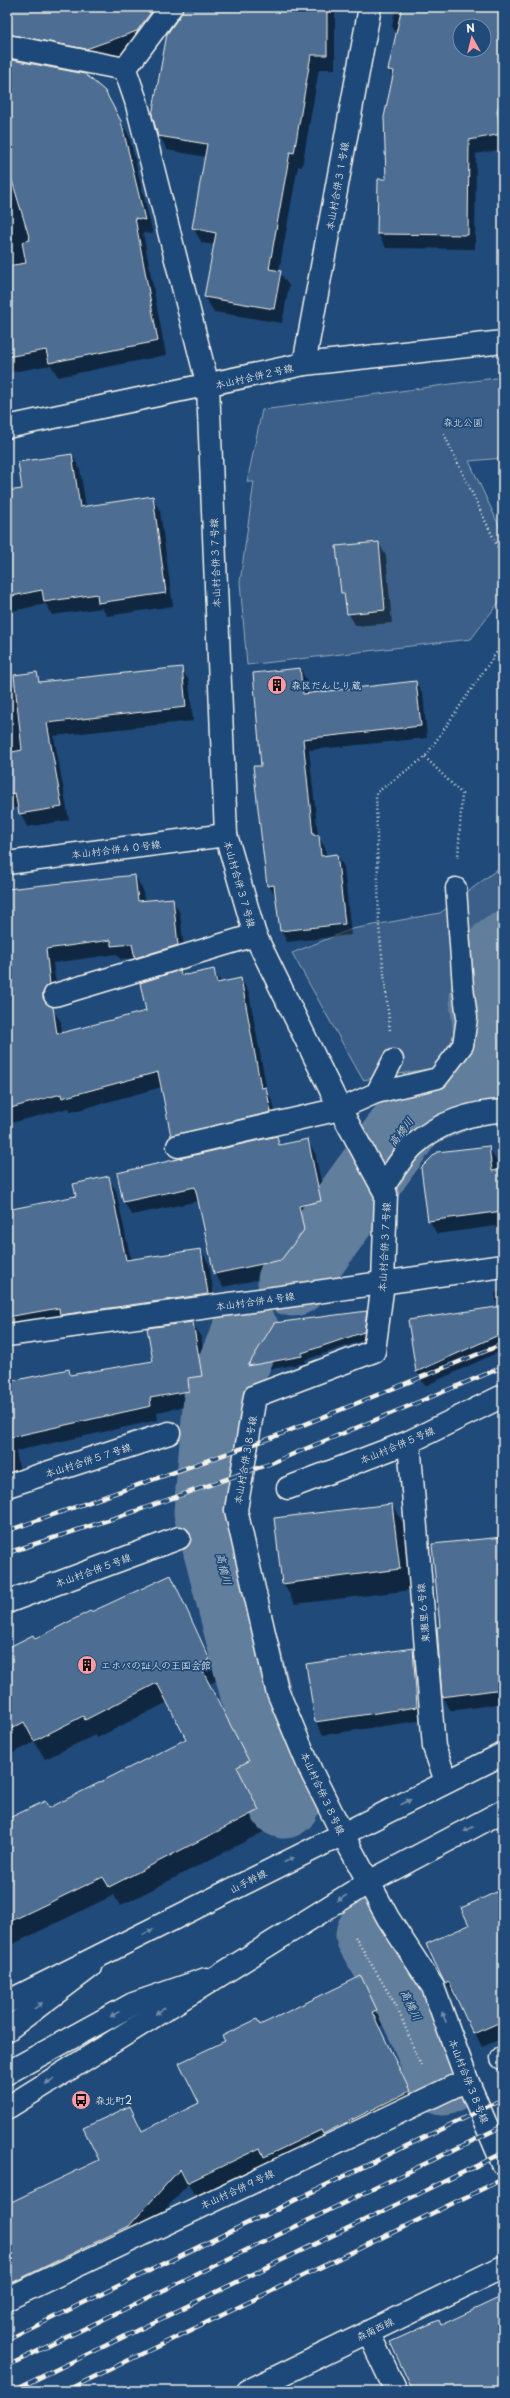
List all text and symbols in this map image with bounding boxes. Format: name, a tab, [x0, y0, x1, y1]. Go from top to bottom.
north arrow	[452, 18, 492, 58]
text: N	[465, 19, 476, 37]
street label: 本山村合併３１号線	[321, 140, 352, 232]
street label: 本山村合併２号線	[213, 359, 295, 392]
park label: 森北公園	[443, 414, 483, 429]
street label: 本山村合併３７号線	[205, 518, 224, 608]
building icon: 森区だんじり蔵	[266, 674, 288, 696]
place label: 森区だんじり蔵	[291, 677, 361, 692]
street label: 本山村合併４０号線	[70, 836, 162, 861]
street label: 本山村合併３７号線	[221, 839, 260, 929]
water label: 高橋川	[384, 1113, 417, 1150]
street label: 本山村合併３７号線	[374, 1202, 393, 1292]
street label: 本山村合併４号線	[214, 1288, 296, 1313]
street label: 本山村合併３８号線	[229, 1414, 260, 1506]
street label: 本山村合併５号線	[357, 1422, 437, 1467]
street label: 本山村合併５７号線	[43, 1438, 133, 1481]
street label: 本山村合併５号線	[53, 1549, 133, 1590]
water label: 高橋川	[212, 1551, 237, 1587]
street label: 東灘里６号線	[412, 1583, 433, 1644]
building icon: エホバの証人の王国会館	[76, 1654, 98, 1676]
place label: エホバの証人の王国会館	[101, 1657, 211, 1672]
street label: 本山村合併３８号線	[298, 1749, 349, 1837]
one-way arrow	[400, 1799, 411, 1805]
one-way arrow	[463, 1826, 474, 1833]
one-way arrow	[284, 1857, 295, 1864]
street label: 山手幹線	[227, 1865, 269, 1896]
one-way arrow	[336, 1895, 348, 1902]
one-way arrow	[143, 1928, 154, 1935]
water label: 高橋川	[397, 1986, 426, 2023]
one-way arrow	[33, 2003, 43, 2011]
one-way arrow	[154, 2008, 166, 2015]
one-way arrow	[109, 2010, 121, 2017]
one-way arrow	[440, 2011, 446, 2023]
street label: 本山村合併３８号線	[446, 2036, 493, 2125]
one-way arrow	[45, 2077, 55, 2085]
bus stop icon: 森北町2	[70, 2089, 92, 2111]
place label: 森北町2	[95, 2092, 132, 2107]
street label: 本山村合併９号線	[197, 2165, 276, 2212]
street label: 森南西線	[354, 2313, 396, 2344]

